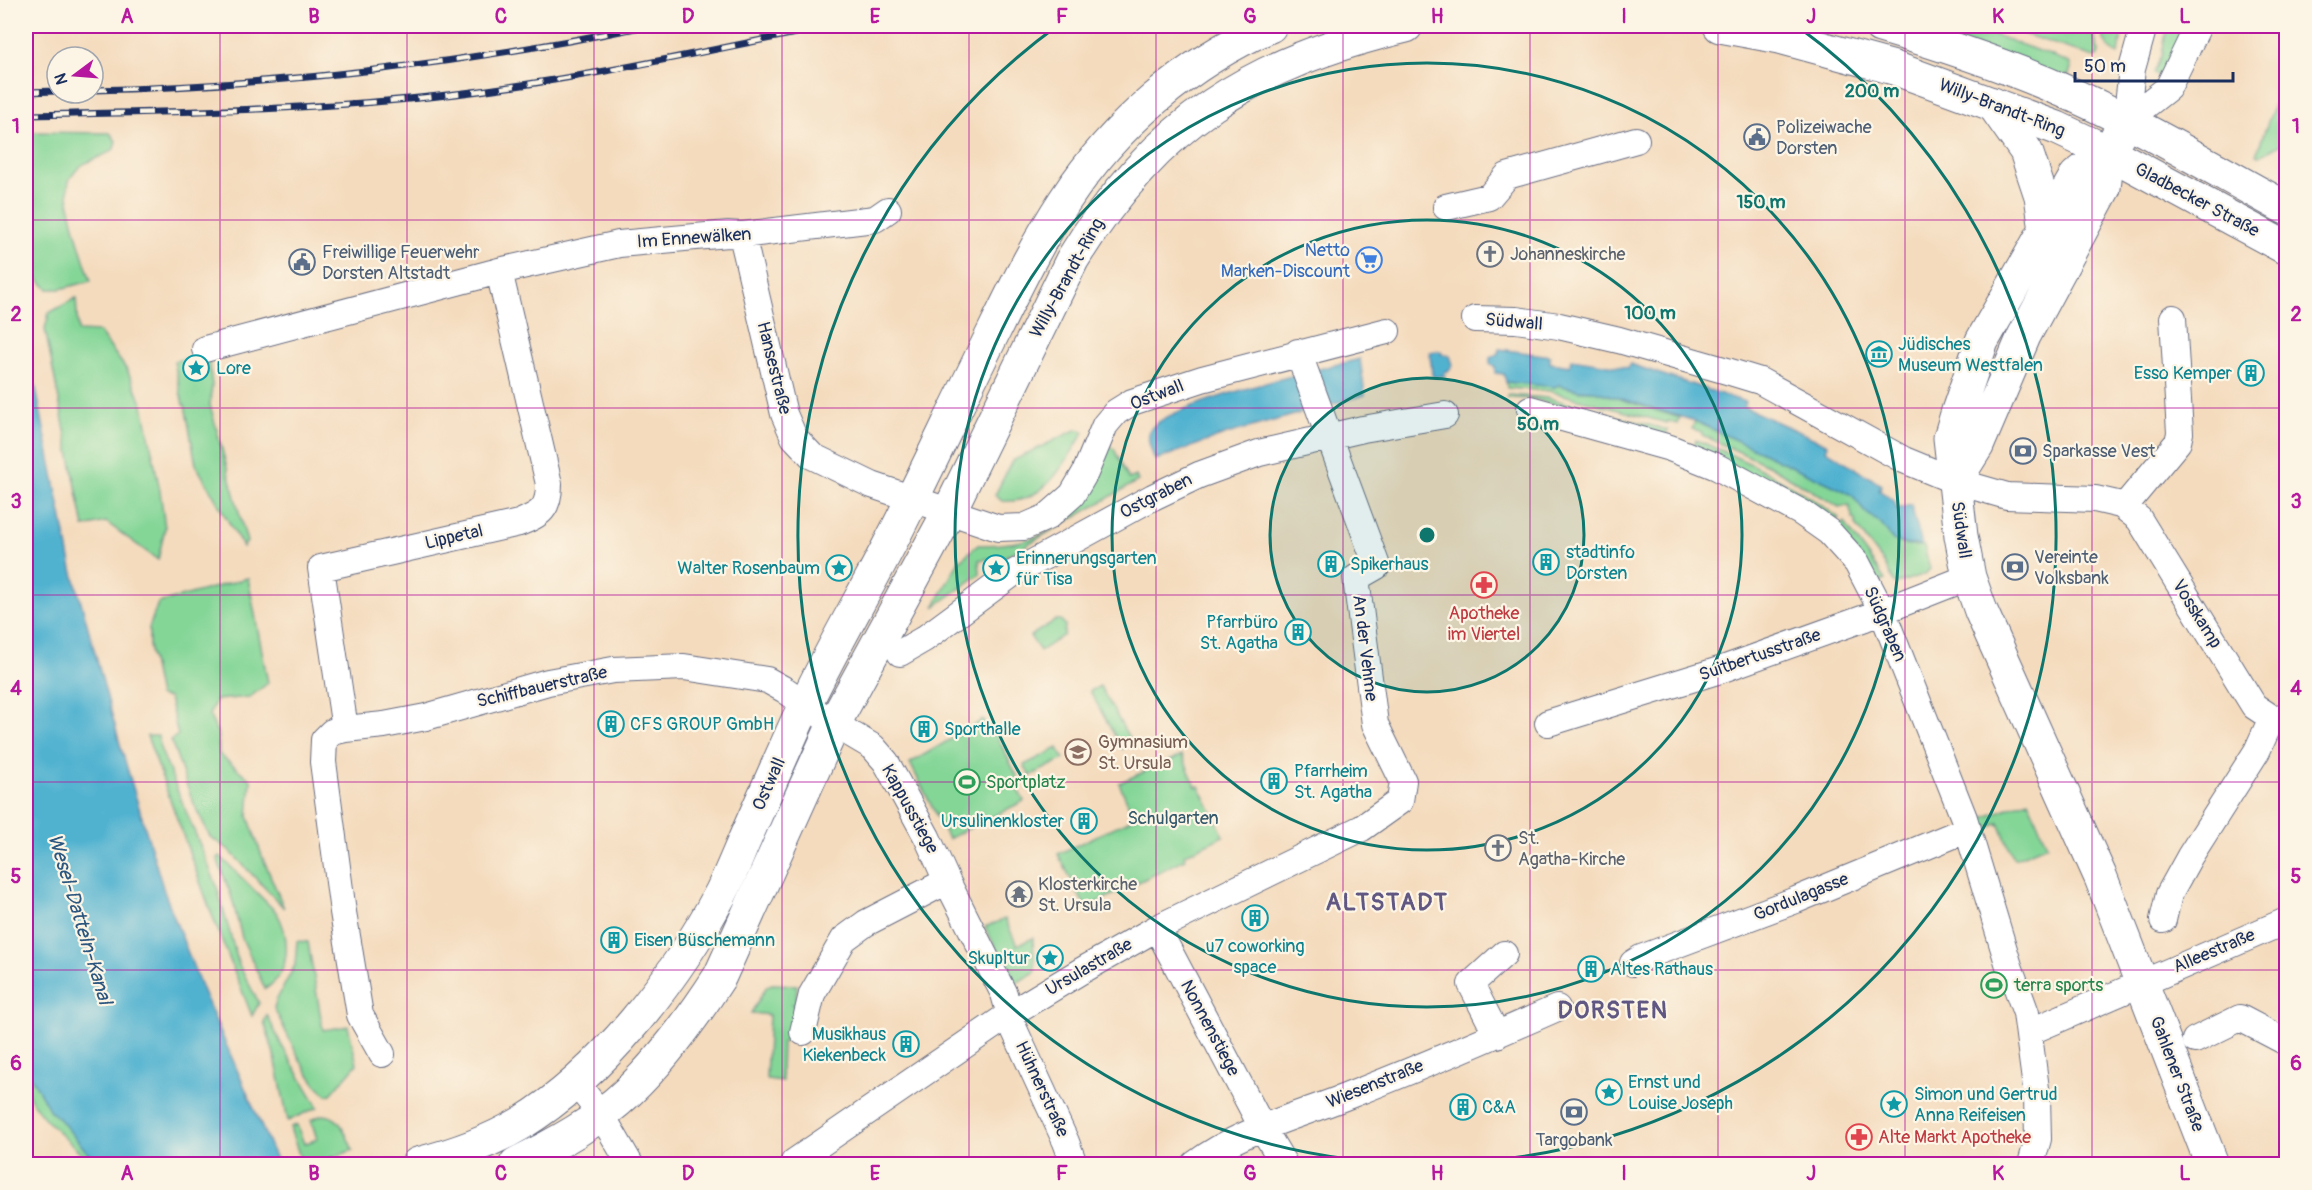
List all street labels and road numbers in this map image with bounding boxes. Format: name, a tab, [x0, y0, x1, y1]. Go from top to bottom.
street label: Willy-Brandt-Ring	[1936, 73, 2068, 143]
street label: Gladbecker Straße	[2131, 157, 2263, 243]
street label: Willy-Brandt-Ring	[1025, 214, 1109, 342]
street label: Im Ennewälken	[636, 223, 752, 253]
street label: Südwall	[1484, 308, 1544, 336]
street label: Hansestraße	[751, 319, 797, 417]
street label: Ostwall	[1127, 374, 1187, 416]
street label: Ostgraben	[1116, 468, 1196, 524]
street label: Südwall	[1946, 500, 1976, 560]
street label: Lippetal	[423, 519, 485, 555]
street label: Vosskamp	[2167, 575, 2227, 653]
street label: Südgraben	[1858, 583, 1912, 665]
street label: An der Vehme	[1347, 594, 1383, 703]
street label: Suitbertusstraße	[1696, 623, 1824, 687]
street label: Schiffbauerstraße	[475, 661, 610, 713]
street label: Ostwall	[747, 754, 791, 814]
street label: Kappusstiege	[876, 760, 944, 858]
street label: Gordulagasse	[1750, 867, 1852, 927]
street label: Alleestraße	[2170, 923, 2259, 979]
street label: Ursulastraße	[1041, 933, 1137, 1001]
street label: Nonnenstiege	[1175, 976, 1245, 1080]
street label: Gahlener Straße	[2144, 1013, 2210, 1135]
street label: Hühnerstraße	[1010, 1037, 1074, 1141]
street label: Wiesenstraße	[1323, 1054, 1427, 1114]

